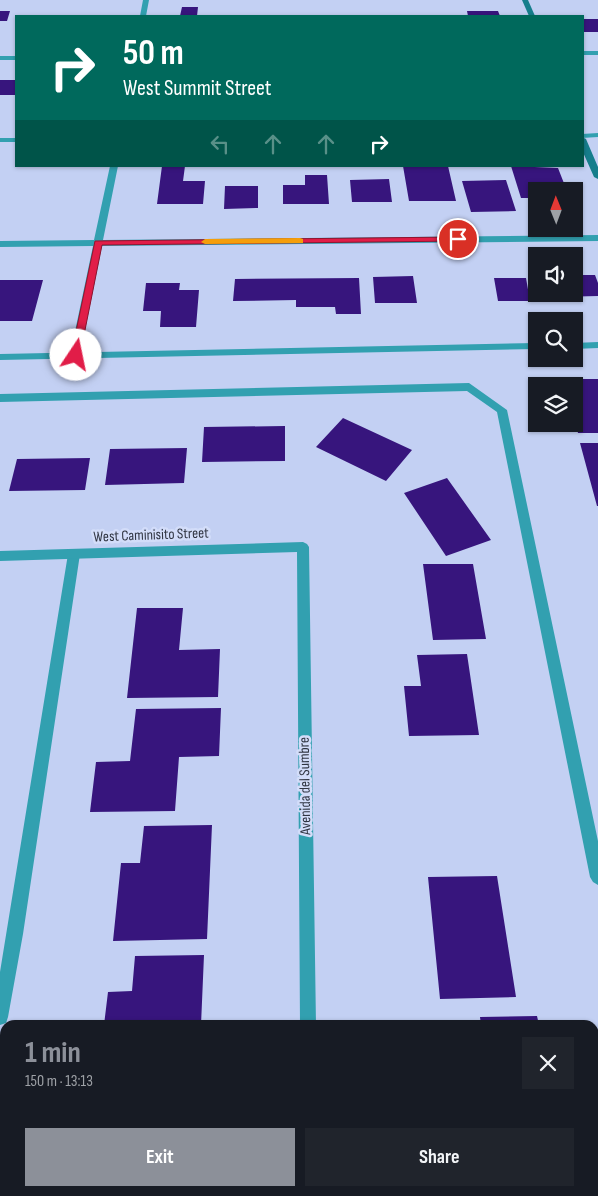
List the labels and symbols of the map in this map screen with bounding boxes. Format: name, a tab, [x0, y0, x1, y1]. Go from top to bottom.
north arrow	[528, 182, 582, 238]
pin	[437, 218, 479, 260]
position arrow	[49, 328, 101, 380]
street label: West Caminisito Street	[93, 523, 209, 547]
street label: Avenida del Sumbre	[295, 737, 315, 836]

